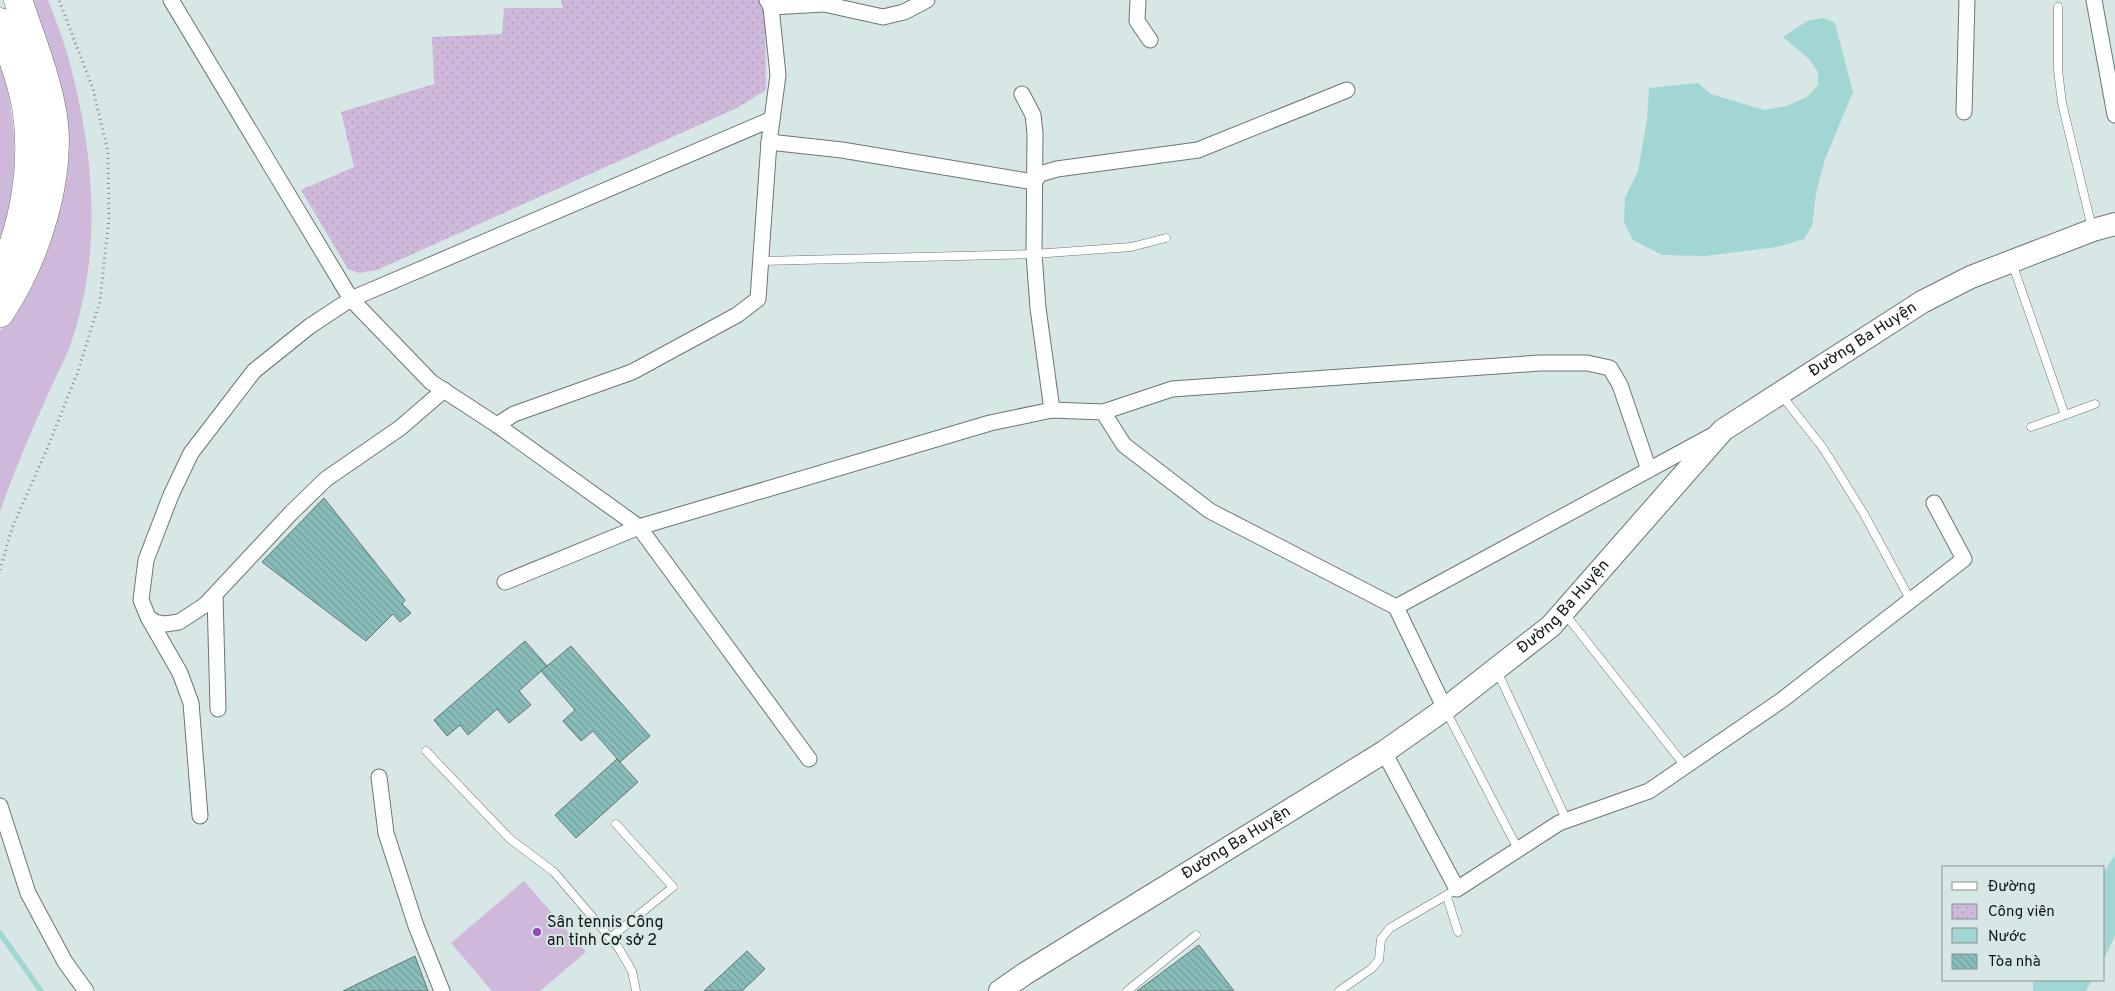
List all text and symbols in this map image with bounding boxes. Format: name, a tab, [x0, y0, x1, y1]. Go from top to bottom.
street label: Đường Ba Huyện	[1805, 298, 1921, 382]
street label: Đường Ba Huyện	[1513, 556, 1614, 658]
street label: Đường Ba Huyện	[1178, 802, 1295, 884]
legend	[1942, 866, 2105, 981]
text: Đường	[1988, 878, 2036, 897]
text: Công viên	[1988, 903, 2055, 922]
place label: Sân tennis Công an tỉnh Cơ sở 2	[547, 913, 664, 951]
marker: Sân tennis Công an tỉnh Cơ sở 2	[531, 926, 543, 938]
text: Nước	[1988, 928, 2027, 947]
text: Tòa nhà	[1988, 953, 2041, 972]

